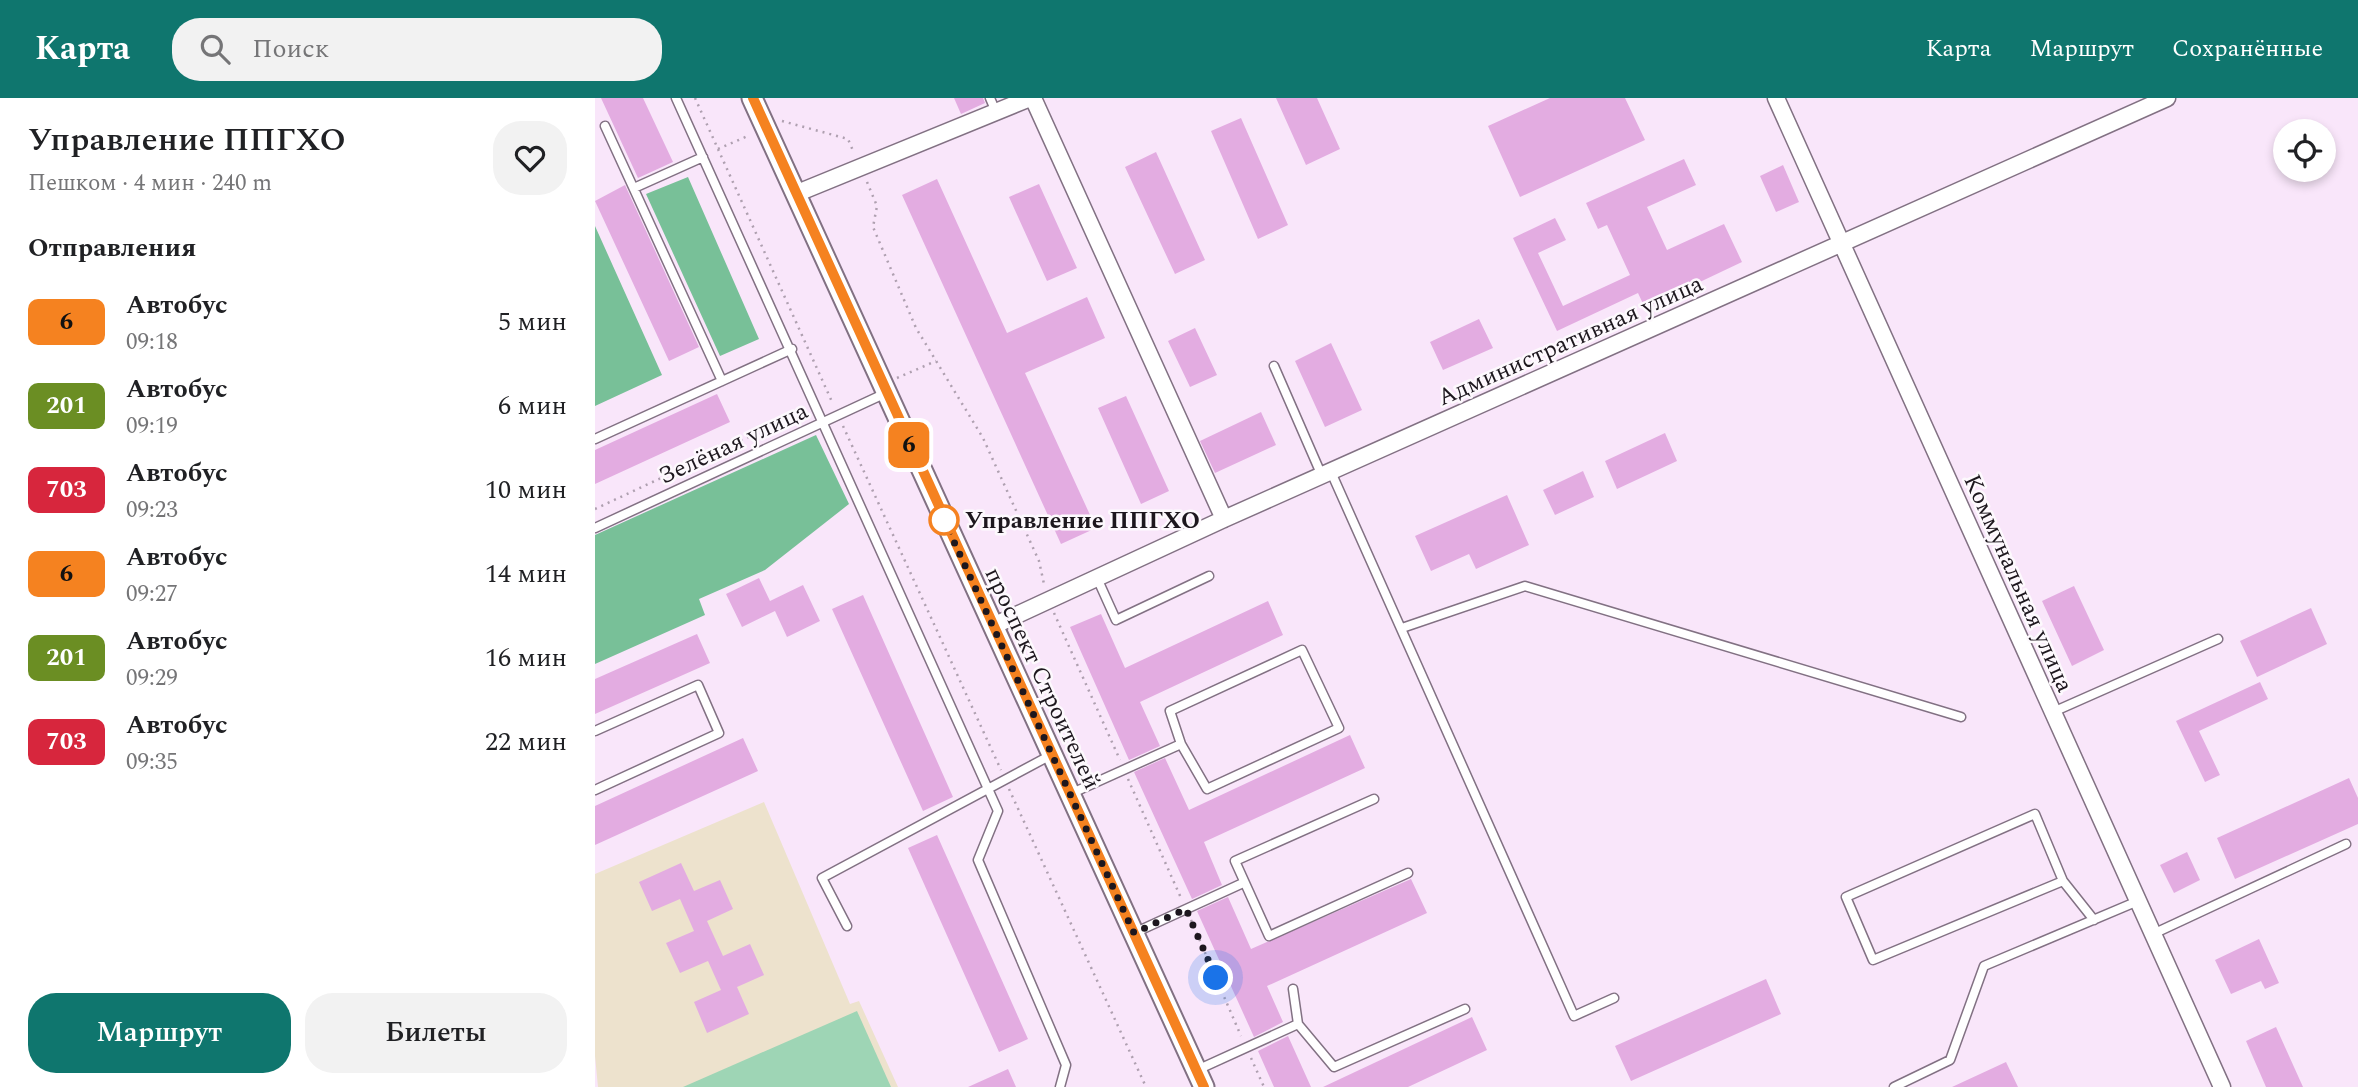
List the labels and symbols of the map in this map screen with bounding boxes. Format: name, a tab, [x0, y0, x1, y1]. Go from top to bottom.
street label: Административная улица	[1432, 266, 1709, 416]
street label: Зелёная улица	[653, 393, 814, 494]
line badge: 6	[886, 422, 932, 468]
street label: Коммунальная улица	[1954, 469, 2083, 699]
place label: Управление ППГХО	[965, 503, 1200, 539]
marker: Управление ППГХО	[929, 505, 959, 535]
street label: проспект Строителей	[975, 561, 1109, 795]
your location	[1198, 960, 1233, 995]

